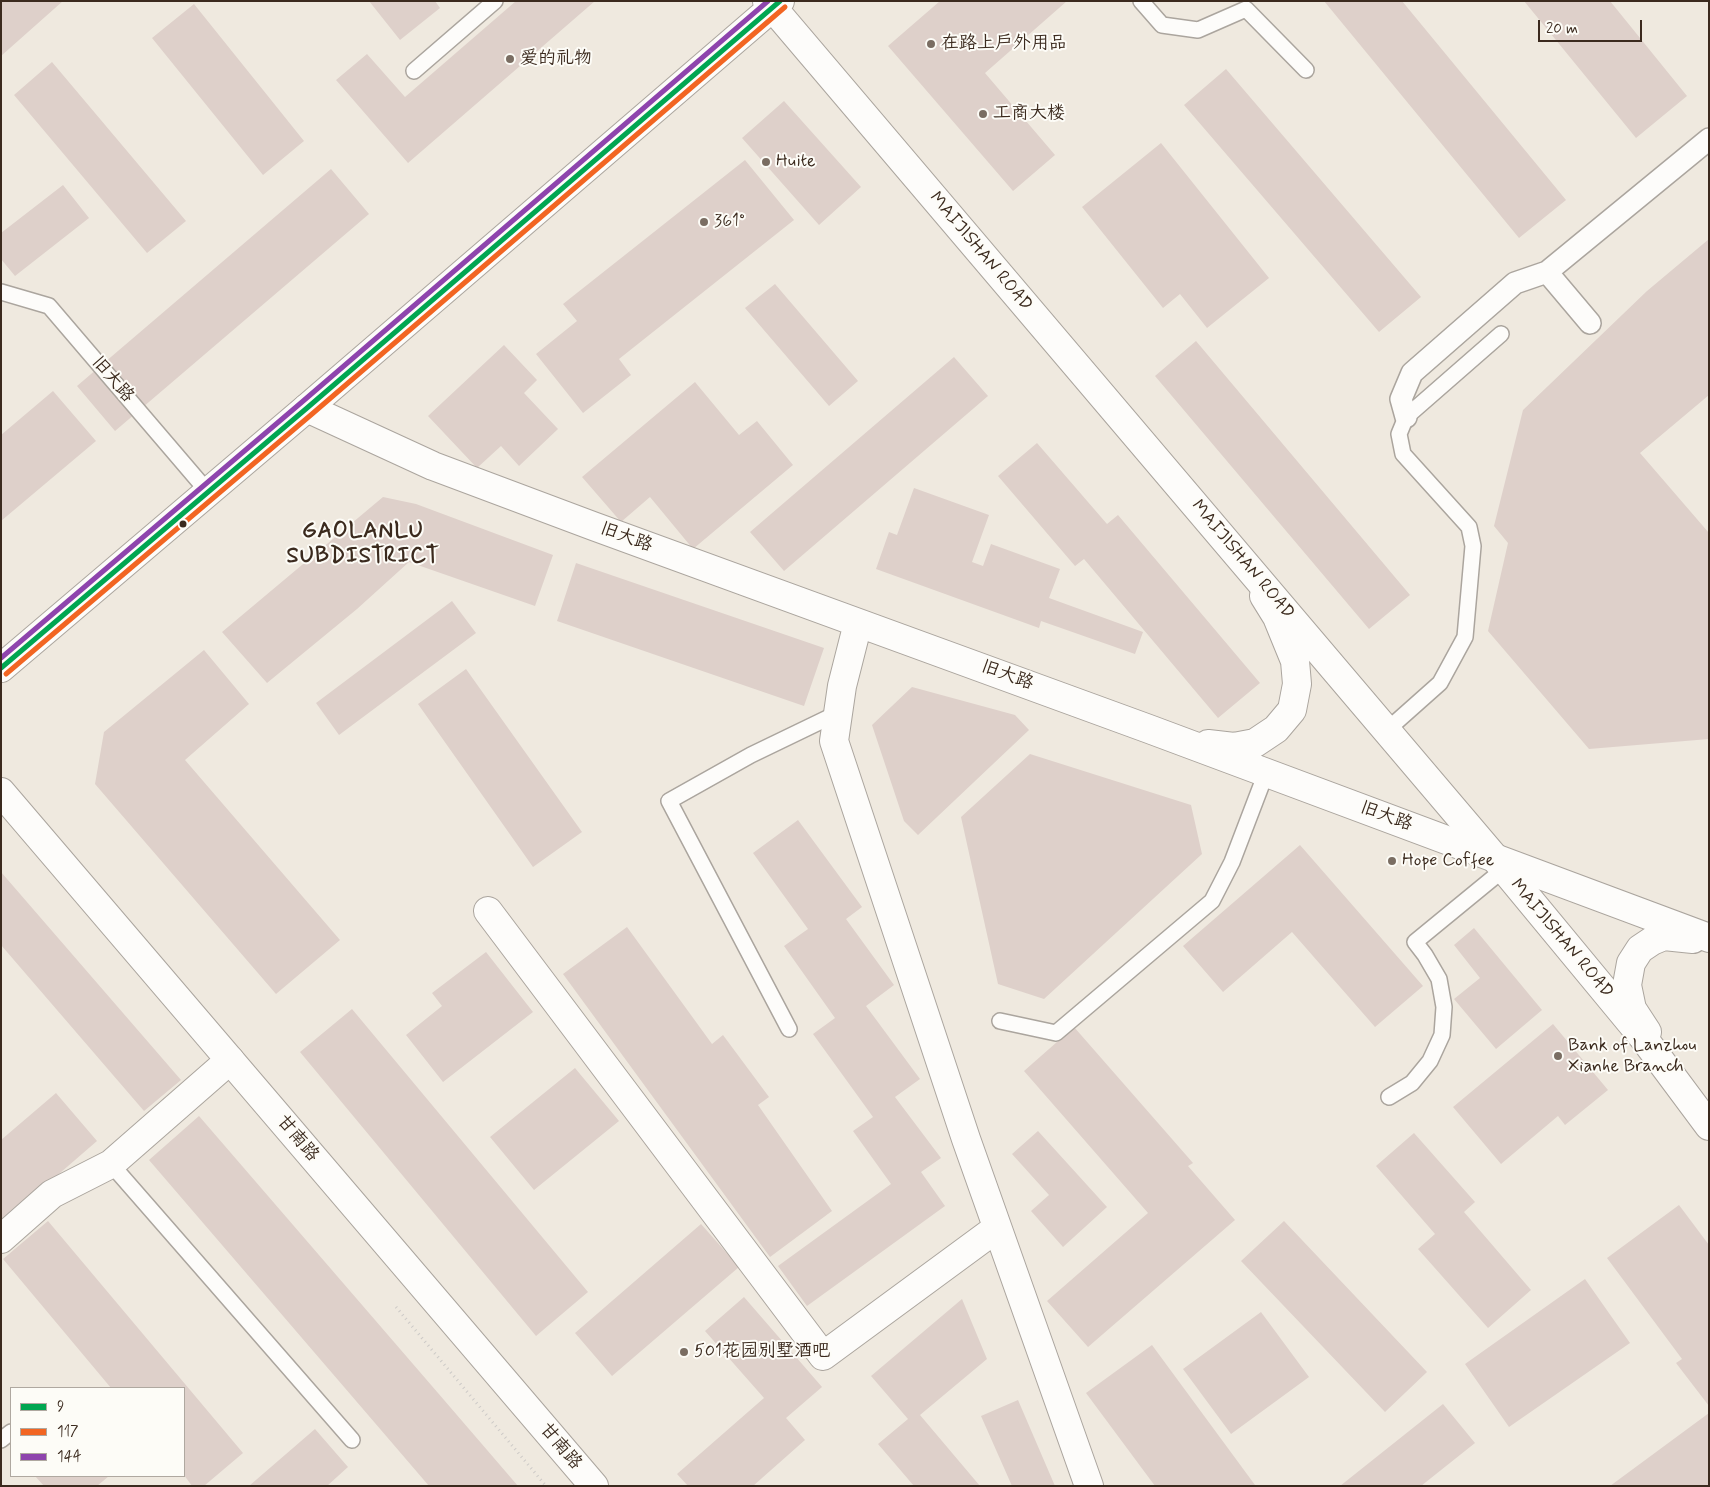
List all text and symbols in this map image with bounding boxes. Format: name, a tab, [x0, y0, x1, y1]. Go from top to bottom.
scale bar	[1540, 10, 1644, 42]
text: 20 m	[1546, 19, 1578, 39]
place label: 在路上户外用品	[941, 33, 1067, 55]
marker: 在路上户外用品	[925, 38, 937, 50]
place label: 爱的礼物	[520, 48, 592, 70]
marker: 爱的礼物	[504, 53, 516, 65]
place label: 工商大楼	[993, 103, 1065, 125]
marker: 工商大楼	[977, 108, 989, 120]
place label: Huite	[776, 151, 815, 173]
marker: Huite	[760, 156, 772, 168]
street label: MAIJISHAN ROAD	[924, 188, 1036, 316]
place label: 361˚	[714, 211, 745, 233]
marker: 361˚	[698, 216, 710, 228]
street label: 旧大路	[86, 353, 138, 407]
street label: MAIJISHAN ROAD	[1186, 496, 1298, 624]
unlabelled marker	[178, 519, 188, 529]
district label: GAOLANLU SUBDISTRICT	[283, 519, 443, 570]
street label: 旧大路	[597, 519, 655, 557]
street label: 旧大路	[978, 657, 1036, 695]
street label: 旧大路	[1357, 798, 1415, 836]
place label: Hope Coffee	[1402, 850, 1494, 872]
marker: Hope Coffee	[1386, 855, 1398, 867]
street label: MAIJISHAN ROAD	[1505, 875, 1617, 1003]
place label: Bank of Lanzhou Xianhe Branch	[1568, 1035, 1696, 1078]
marker: Bank of Lanzhou Xianhe Branch	[1552, 1050, 1564, 1062]
street label: 甘南路	[271, 1111, 323, 1167]
place label: 501花园别墅酒吧	[694, 1341, 830, 1363]
marker: 501花园别墅酒吧	[678, 1346, 690, 1358]
legend	[10, 1387, 185, 1477]
text: 9	[57, 1397, 64, 1417]
street label: 甘南路	[534, 1419, 586, 1475]
text: 117	[57, 1422, 79, 1442]
text: 144	[57, 1447, 82, 1467]

